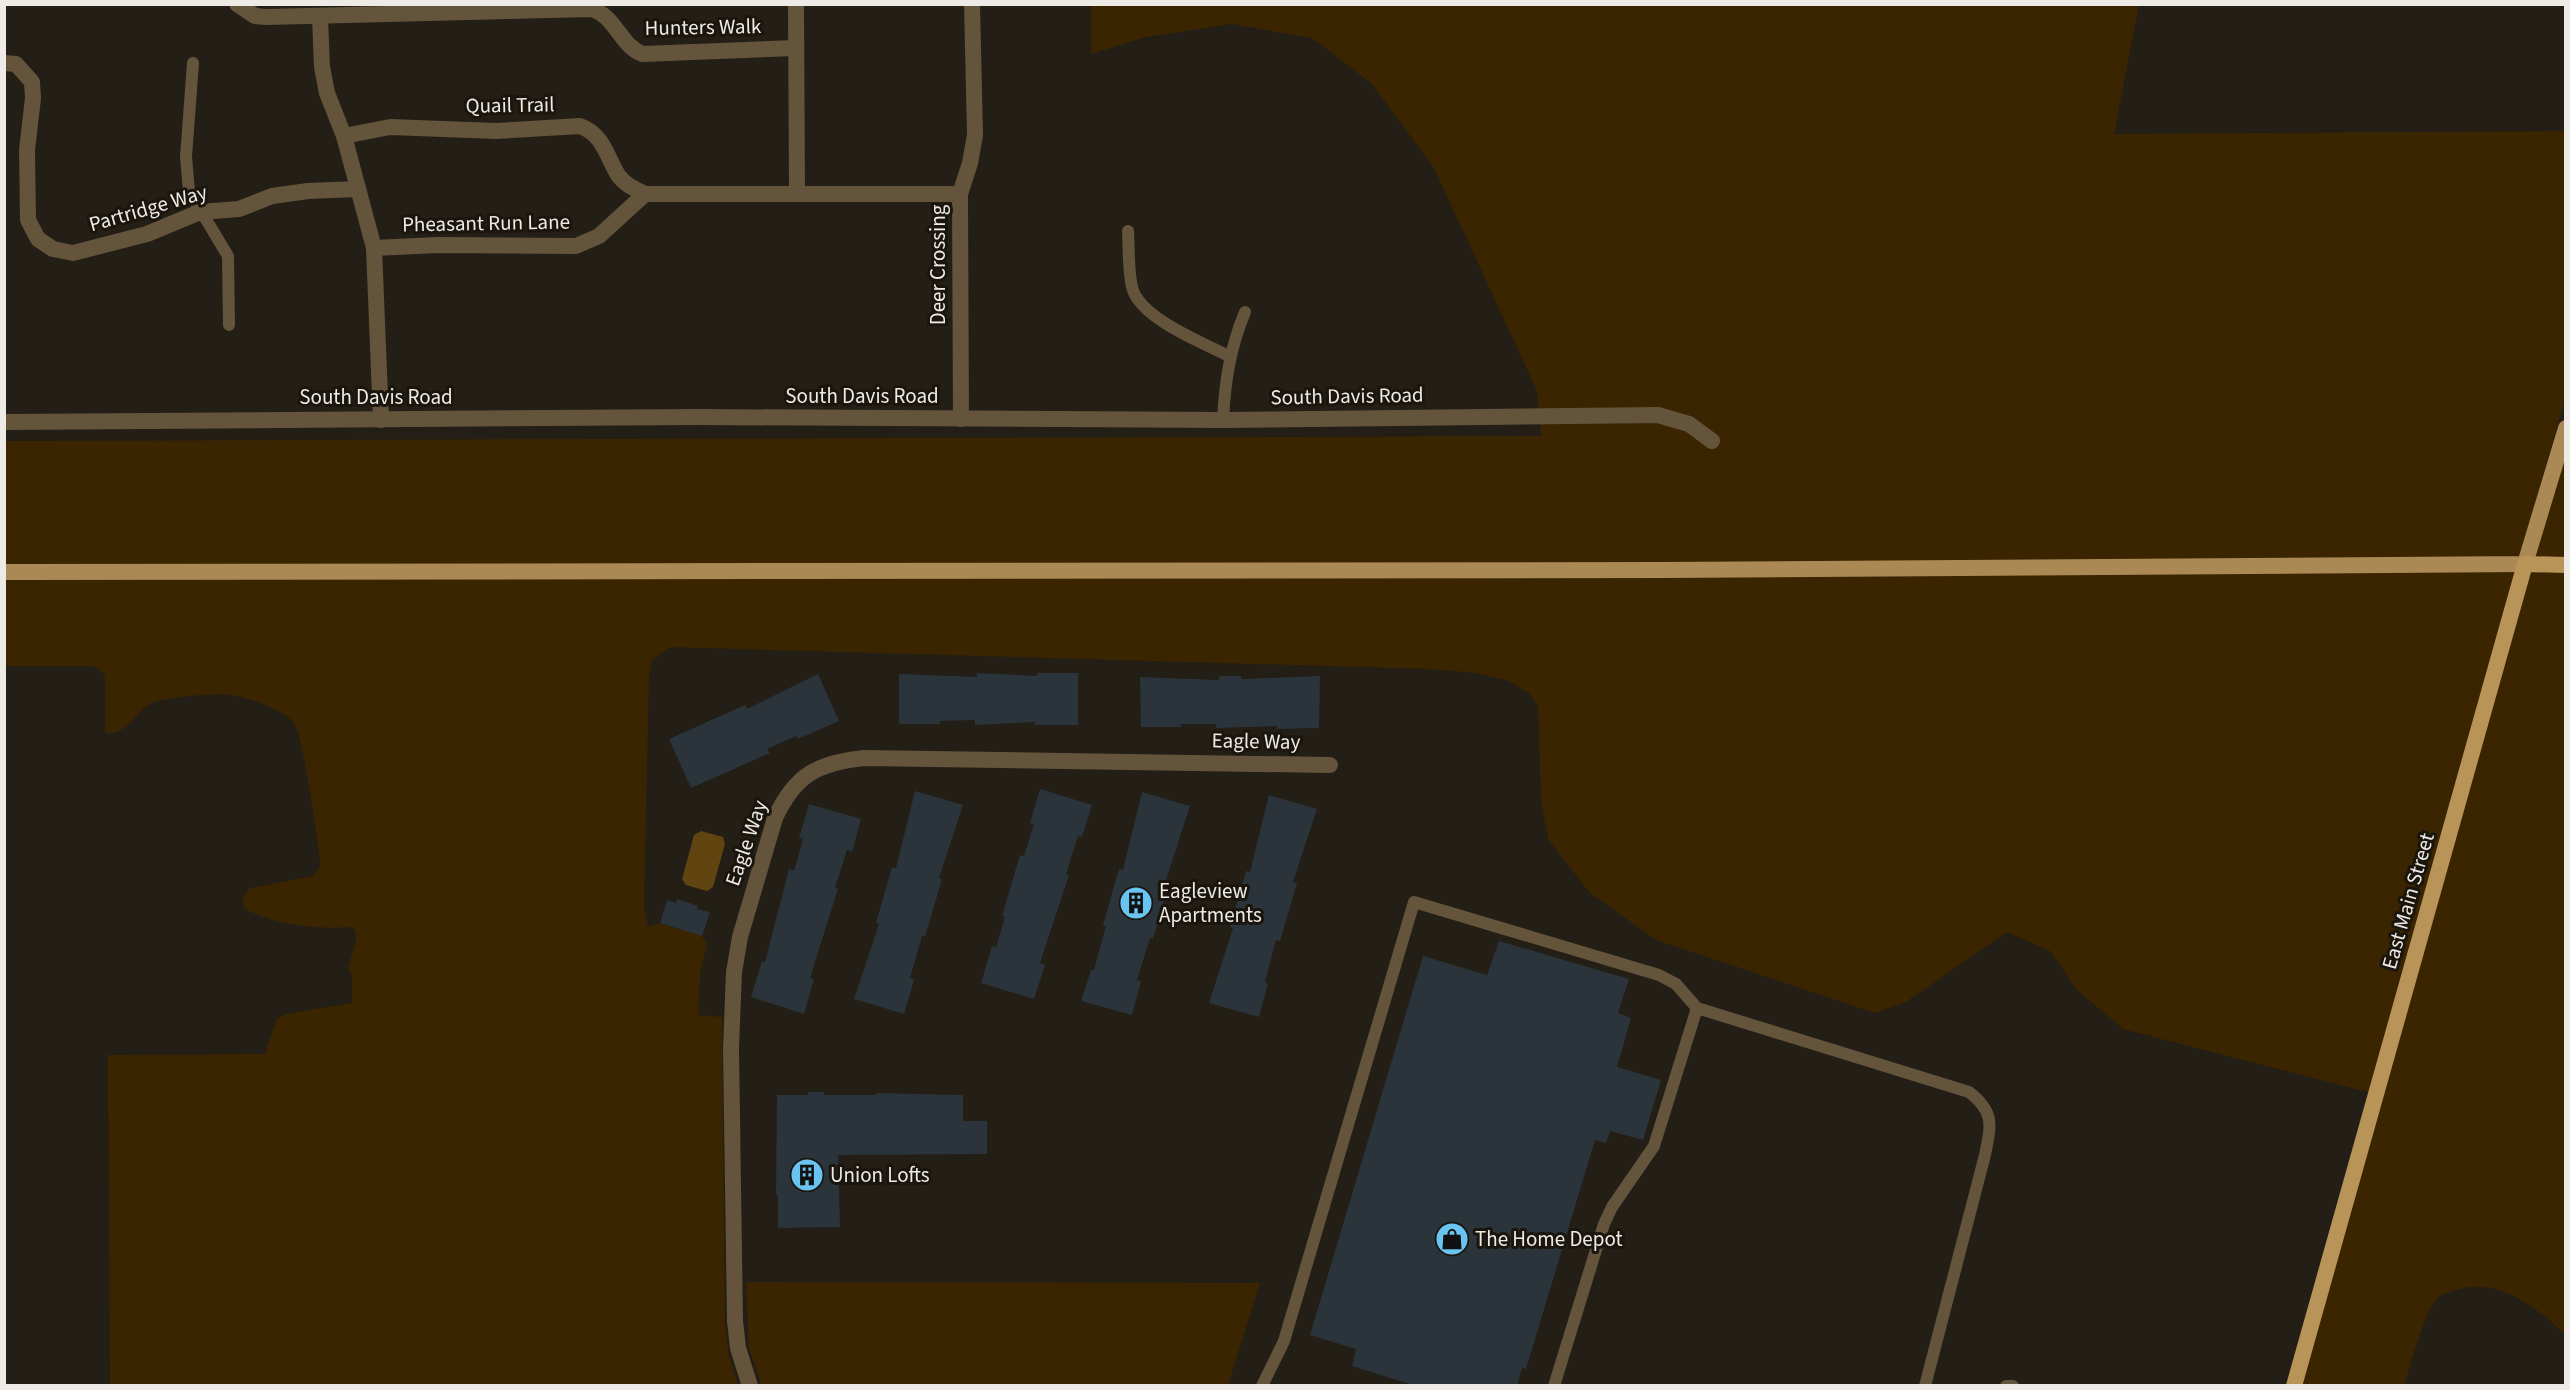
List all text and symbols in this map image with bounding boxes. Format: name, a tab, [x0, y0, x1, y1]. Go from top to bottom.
street label: Hunters Walk	[644, 11, 762, 43]
street label: Quail Trail	[465, 89, 555, 121]
street label: Partridge Way	[85, 177, 211, 239]
street label: Deer Crossing	[923, 204, 953, 325]
street label: Pheasant Run Lane	[402, 207, 570, 239]
street label: South Davis Road	[1270, 380, 1424, 412]
street label: South Davis Road	[785, 381, 939, 411]
street label: South Davis Road	[299, 382, 453, 412]
street label: Eagle Way	[1211, 725, 1301, 757]
street label: Eagle Way	[717, 796, 775, 890]
street label: East Main Street	[2374, 829, 2442, 973]
place label: Eagleview Apartments	[1159, 876, 1262, 930]
building icon: Eagleview Apartments	[1118, 885, 1154, 921]
building icon: Union Lofts	[789, 1157, 825, 1193]
place label: Union Lofts	[830, 1160, 930, 1190]
shop icon: The Home Depot	[1434, 1221, 1470, 1257]
place label: The Home Depot	[1475, 1224, 1623, 1254]

